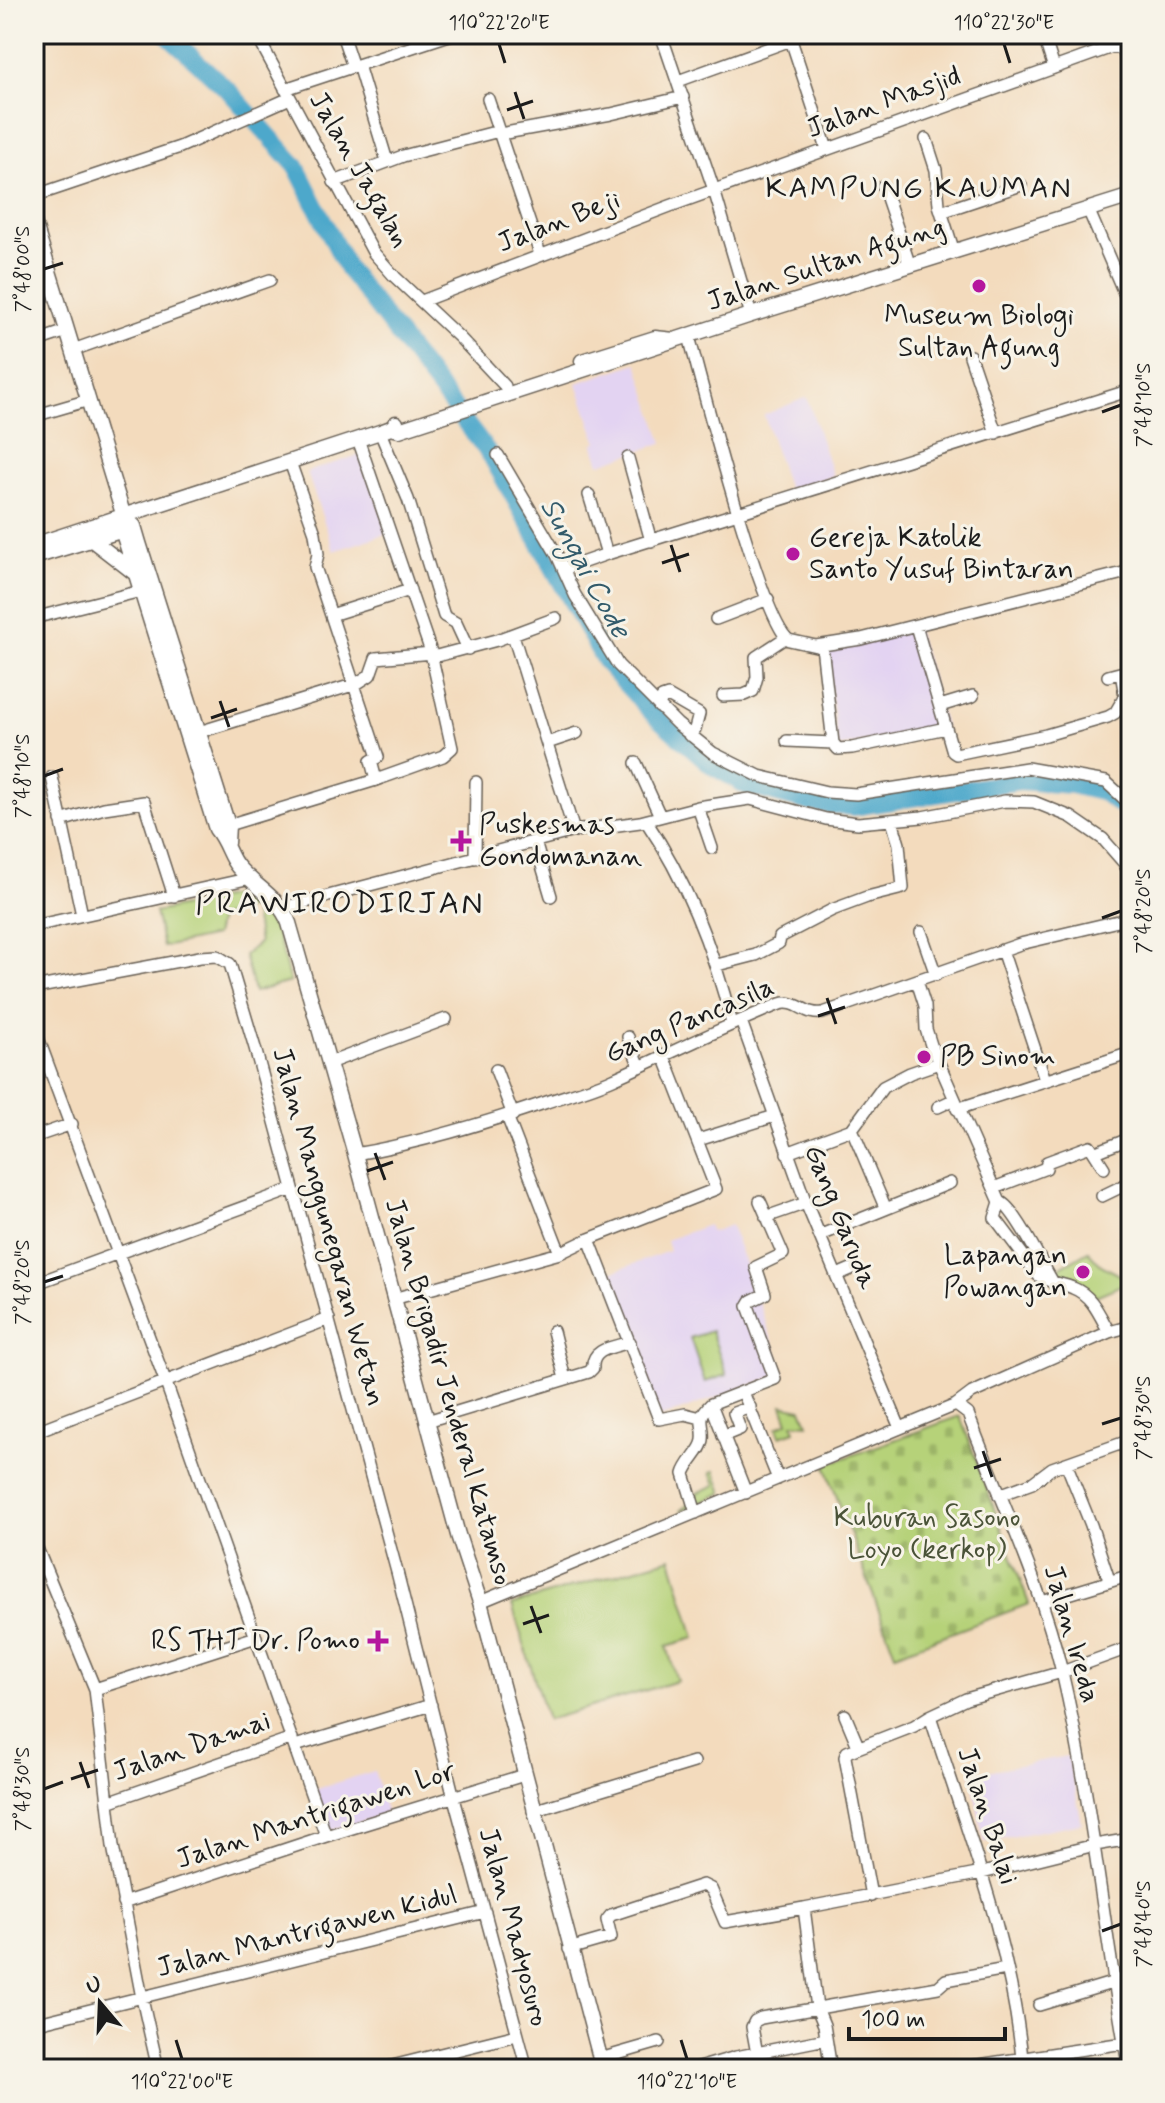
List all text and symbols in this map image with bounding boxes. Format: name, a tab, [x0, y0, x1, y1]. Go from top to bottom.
text: 110°22'20"E	[448, 10, 550, 37]
text: 110°22'30"E	[954, 10, 1054, 37]
street label: Jalan Masjid	[802, 58, 966, 148]
street label: Jalan Jagalan	[297, 85, 419, 256]
district label: KAMPUNG KAUMAN	[765, 169, 1073, 208]
street label: Jalan Beji	[492, 182, 626, 262]
street label: Jalan Sultan Agung	[702, 209, 951, 324]
text: 7°48'00"S	[10, 226, 37, 312]
marker: Museum Biologi Sultan Agung	[970, 277, 988, 295]
place label: Museum Biologi Sultan Agung	[884, 298, 1074, 370]
text: 7°48'10"S	[1131, 363, 1158, 447]
water label: Sungai Code	[528, 491, 640, 648]
place label: Gereja Katolik Santo Yusuf Bintaran	[809, 520, 1074, 589]
marker: Gereja Katolik Santo Yusuf Bintaran	[784, 545, 802, 563]
text: 7°48'10"S	[10, 734, 37, 818]
place label: Puskesmas Gondomanan	[479, 807, 642, 876]
marker: Puskesmas Gondomanan	[450, 830, 472, 852]
text: 7°48'20"S	[1131, 868, 1158, 954]
district label: PRAWIRODIRJAN	[195, 883, 485, 925]
street label: Gang Pancasila	[600, 969, 781, 1075]
place label: PB Sinom	[940, 1039, 1056, 1076]
street label: Jalan Manggunegaran Wetan	[260, 1044, 394, 1411]
marker: PB Sinom	[915, 1048, 933, 1066]
street label: Gang Garuda	[792, 1139, 886, 1296]
street label: Jalan Brigadir Jenderal Katamso	[373, 1194, 521, 1590]
place label: Lapangan Powangan	[943, 1238, 1067, 1307]
text: 7°48'20"S	[10, 1239, 37, 1325]
marker: Lapangan Powangan	[1074, 1263, 1092, 1281]
text: 7°48'30"S	[1131, 1376, 1158, 1460]
park label: Kuburan Sasono Loyo (kerkop)	[833, 1500, 1021, 1569]
street label: Jalan Ireda	[1034, 1561, 1108, 1707]
place label: RS THT Dr. Pomo	[151, 1623, 360, 1660]
marker: RS THT Dr. Pomo	[367, 1630, 389, 1652]
street label: Jalan Damai	[108, 1703, 276, 1791]
street label: Jalan Balai	[947, 1742, 1027, 1890]
text: 7°48'30"S	[10, 1747, 37, 1831]
street label: Jalan Mantrigawen Lor	[172, 1753, 462, 1882]
street label: Jalan Madyosuro	[469, 1824, 557, 2030]
street label: Jalan Mantrigawen Kidul	[153, 1877, 462, 1990]
text: 7°48'40"S	[1131, 1880, 1158, 1968]
north arrow	[60, 1963, 140, 2043]
text: U	[83, 1970, 105, 2002]
scale bar	[849, 1991, 1005, 2041]
text: 100 m	[861, 2005, 925, 2036]
text: 110°22'00"E	[131, 2069, 233, 2096]
text: 110°22'10"E	[637, 2069, 737, 2096]

